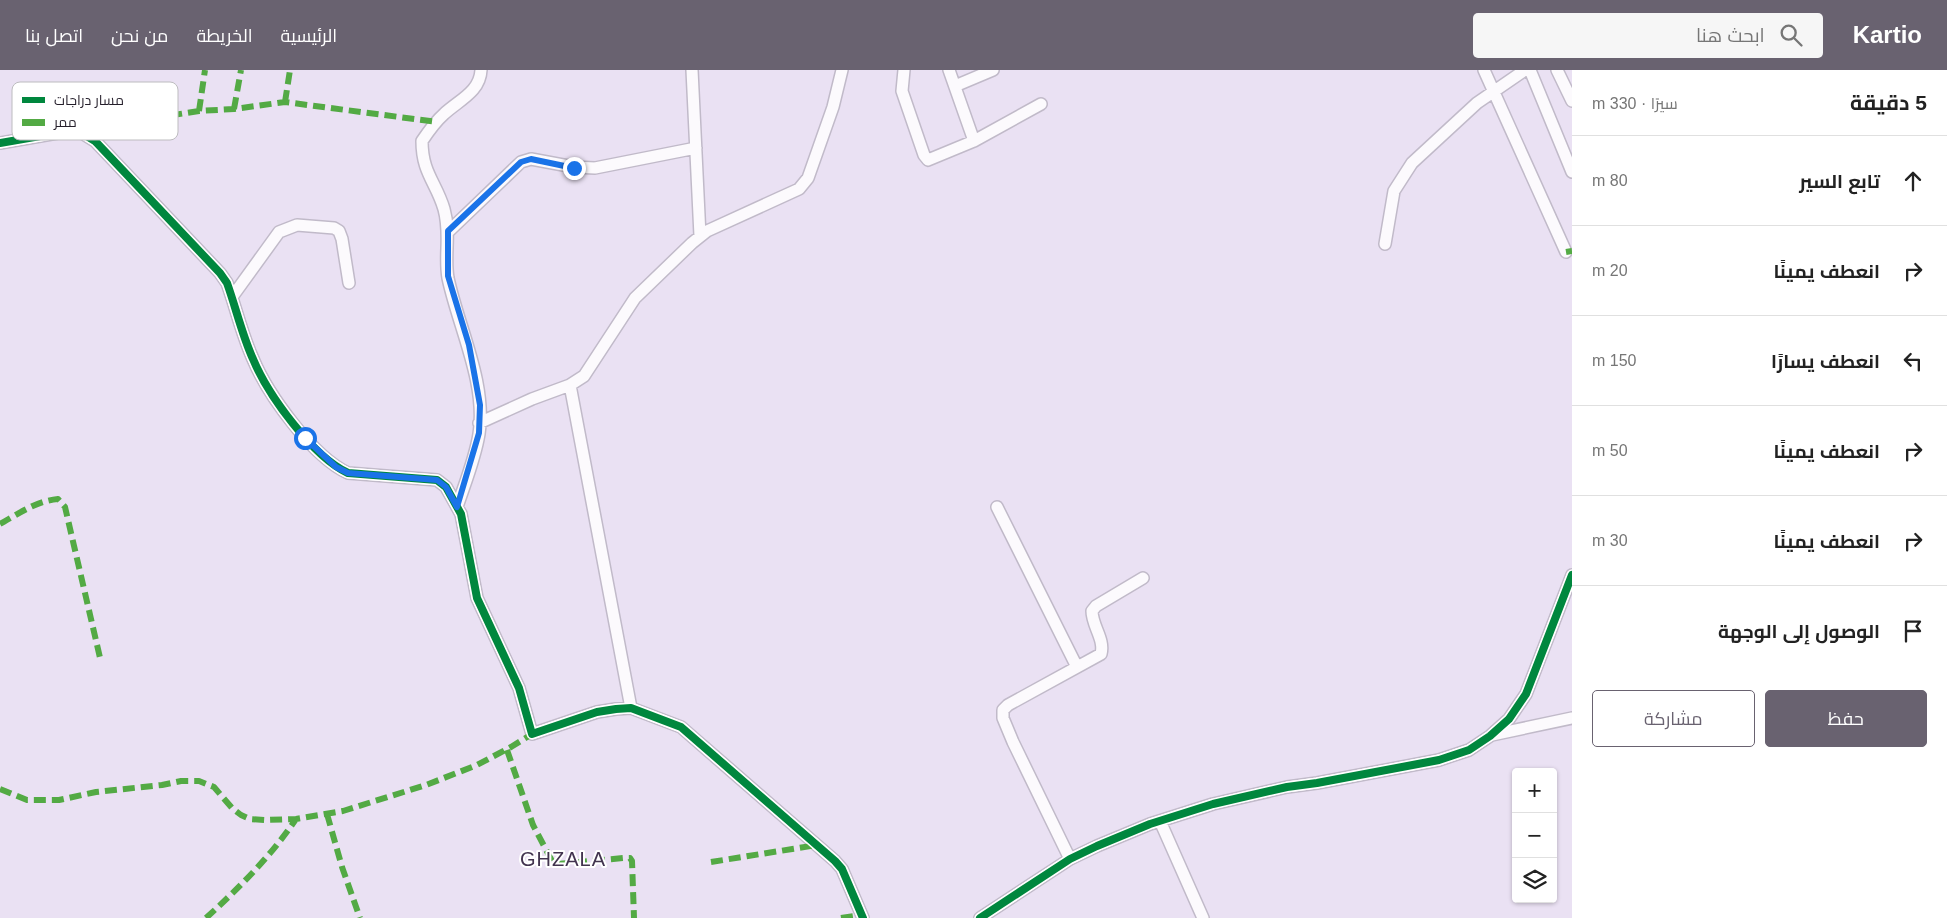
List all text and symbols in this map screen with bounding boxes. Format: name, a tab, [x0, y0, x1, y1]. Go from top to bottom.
search box	[1473, 13, 1823, 58]
icon: search	[1777, 21, 1805, 49]
text: Kartio	[1853, 21, 1922, 48]
text: ابحث هنا	[1696, 25, 1765, 46]
text: اتصل بنا	[25, 26, 83, 46]
text: من نحن	[111, 26, 168, 46]
text: الخريطة	[196, 26, 253, 46]
text: الرئيسية	[281, 26, 337, 46]
legend	[12, 82, 178, 140]
text: 5 دقيقة	[1850, 91, 1927, 114]
text: مسار دراجات	[54, 92, 124, 108]
text: سيرًا · 330 m	[1592, 95, 1678, 112]
text: ممر	[53, 114, 77, 130]
route end	[563, 157, 586, 180]
icon: ahead	[1899, 167, 1927, 195]
text: تابع السير	[1799, 171, 1880, 192]
text: 80 m	[1592, 172, 1628, 189]
icon: right	[1899, 257, 1927, 285]
text: انعطف يمينًا	[1773, 261, 1880, 282]
text: 20 m	[1592, 262, 1628, 279]
icon: left	[1899, 347, 1927, 375]
text: انعطف يسارًا	[1771, 351, 1880, 372]
text: 150 m	[1592, 352, 1636, 369]
route start	[294, 427, 317, 450]
icon: right	[1899, 437, 1927, 465]
text: انعطف يمينًا	[1773, 441, 1880, 462]
text: 50 m	[1592, 442, 1628, 459]
icon: right	[1899, 527, 1927, 555]
text: انعطف يمينًا	[1773, 531, 1880, 552]
text: 30 m	[1592, 532, 1628, 549]
icon: arrive	[1899, 617, 1927, 645]
text: الوصول إلى الوجهة	[1718, 621, 1880, 642]
button: مشاركة	[1592, 690, 1755, 747]
button: حفظ	[1765, 690, 1927, 747]
map controls	[1512, 768, 1557, 903]
button: +	[1512, 768, 1557, 813]
button: −	[1512, 813, 1557, 858]
district label: GHZALA	[520, 848, 606, 870]
button: layers	[1512, 858, 1557, 903]

